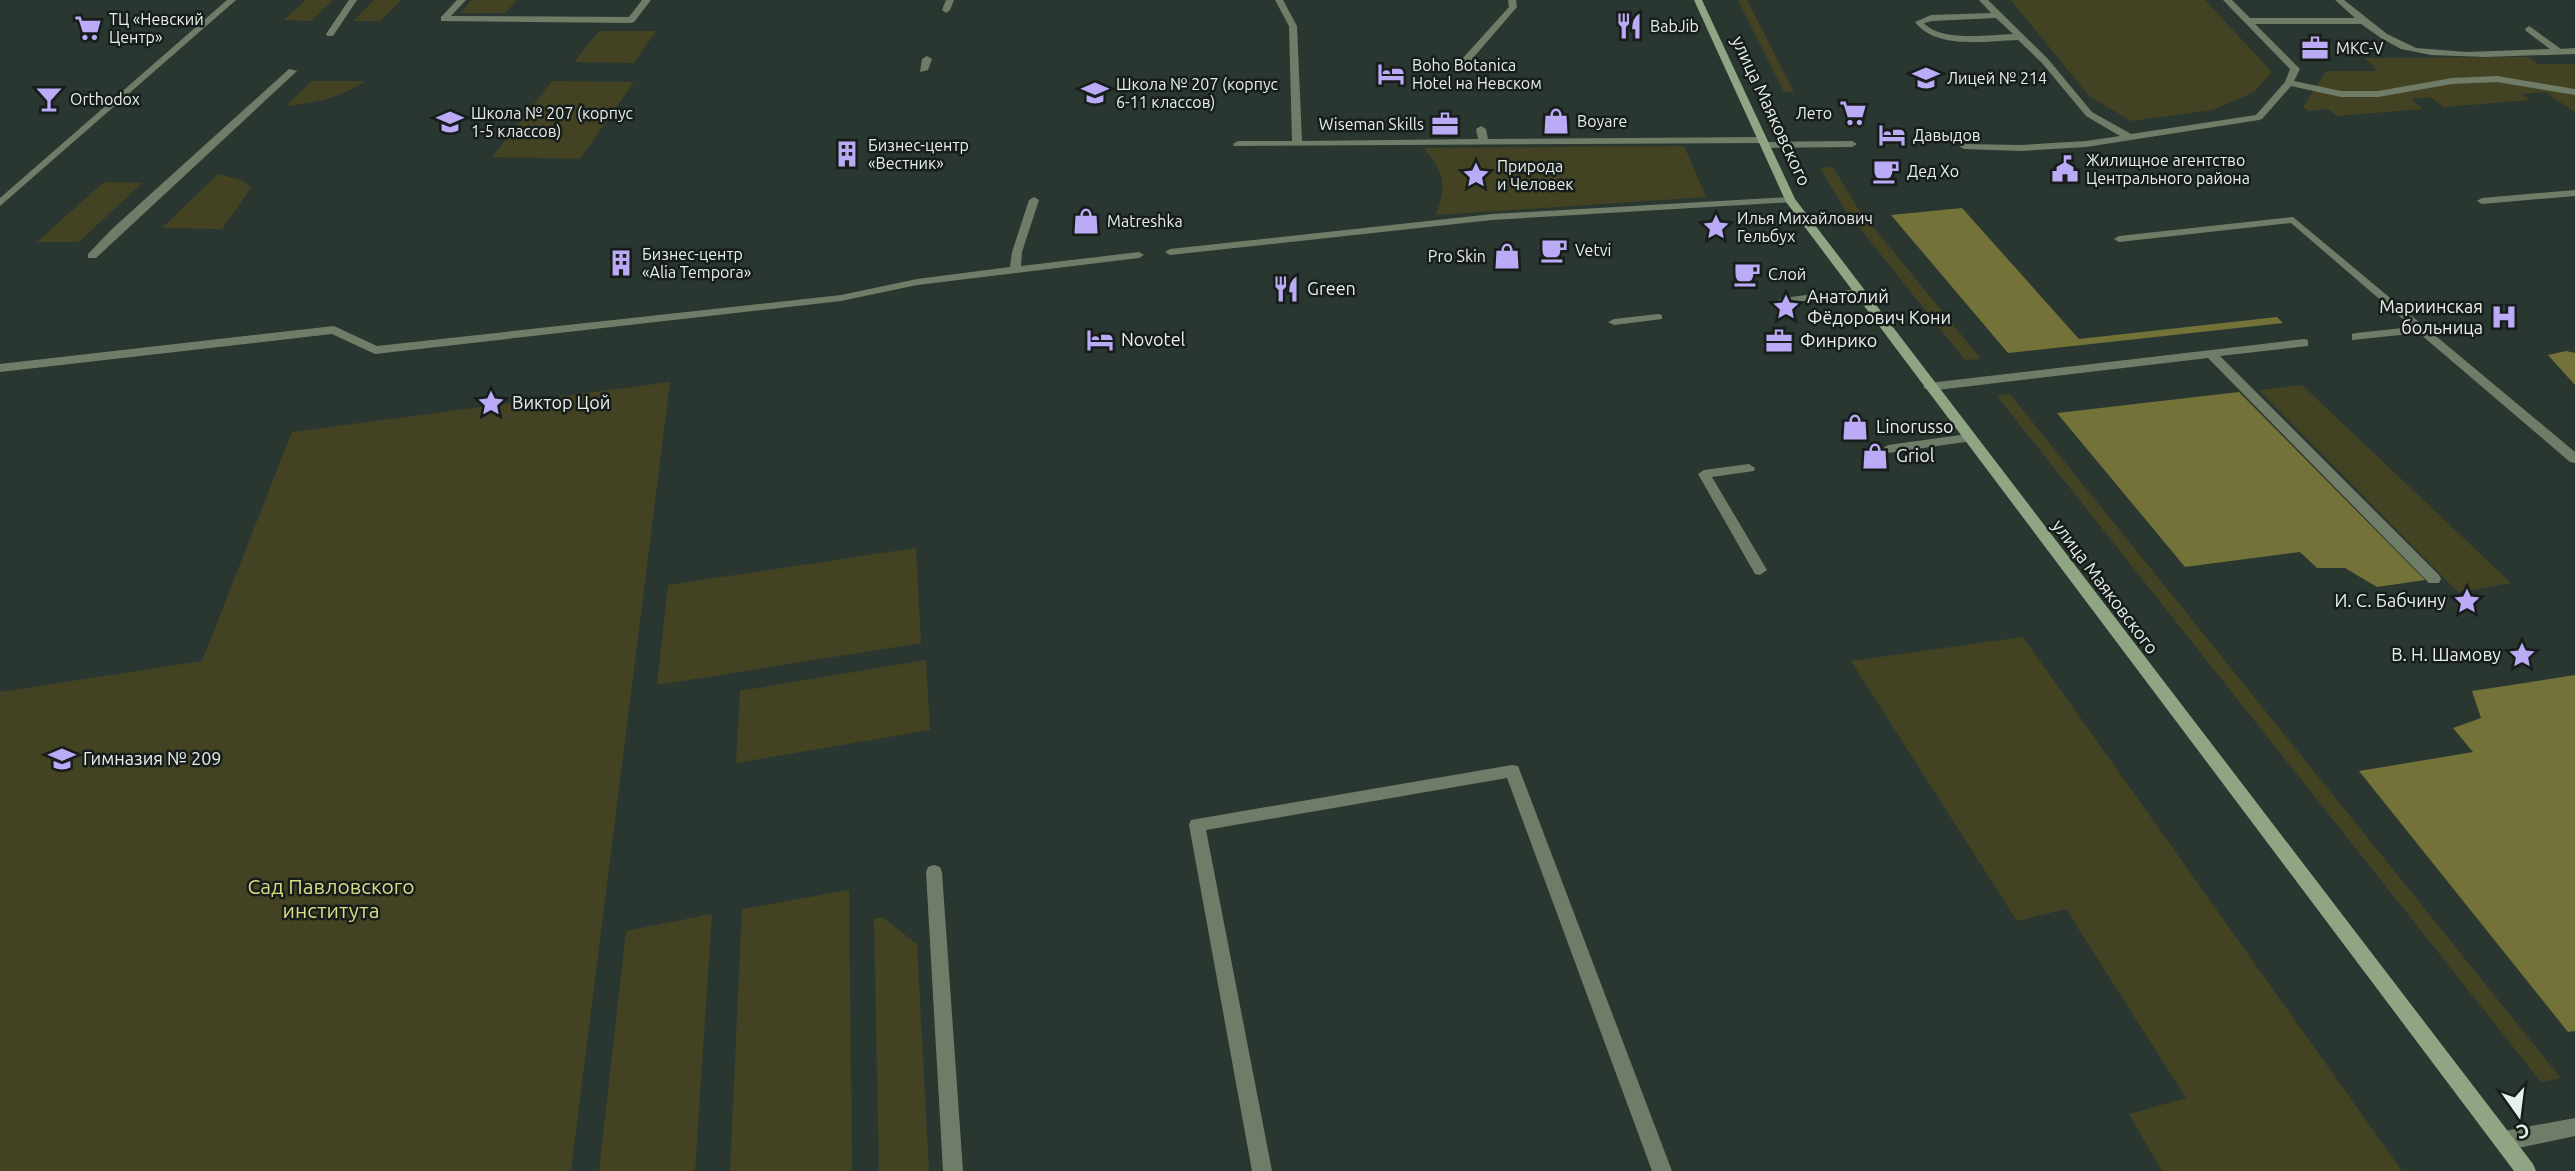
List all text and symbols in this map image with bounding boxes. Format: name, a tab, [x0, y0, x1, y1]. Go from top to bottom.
place label: ТЦ «Невский Центр»	[109, 10, 204, 46]
restaurant icon: BabJib	[1614, 11, 1644, 41]
supermarket icon: ТЦ «Невский Центр»	[73, 13, 103, 43]
place label: BabJib	[1650, 17, 1699, 35]
street label: улица Маяковского	[1728, 33, 1815, 189]
office icon: MKC-V	[2300, 33, 2330, 63]
place label: MKC-V	[2336, 39, 2383, 57]
place label: Boho Botanica Hotel на Невском	[1412, 56, 1542, 92]
hotel icon: Boho Botanica Hotel на Невском	[1376, 59, 1406, 89]
school or university icon: Лицей № 214	[1911, 63, 1941, 93]
place label: Лицей № 214	[1947, 69, 2047, 87]
place label: Школа № 207 (корпус 6-11 классов)	[1116, 75, 1279, 112]
school or university icon: Школа № 207 (корпус 6-11 классов)	[1080, 78, 1110, 108]
bar icon: Orthodox	[34, 84, 64, 114]
place label: Orthodox	[70, 90, 140, 108]
supermarket icon: Лето	[1838, 98, 1868, 128]
place label: Школа № 207 (корпус 1-5 классов)	[471, 104, 634, 141]
place label: Лето	[1796, 104, 1832, 122]
shop icon: Boyare	[1541, 106, 1571, 136]
school or university icon: Школа № 207 (корпус 1-5 классов)	[435, 107, 465, 137]
office icon: Wiseman Skills	[1430, 109, 1460, 139]
place label: Boyare	[1577, 112, 1627, 130]
place label: Wiseman Skills	[1319, 115, 1424, 133]
hotel icon: Давыдов	[1877, 120, 1907, 150]
place label: Давыдов	[1913, 126, 1981, 144]
place label: Бизнес-центр «Вестник»	[868, 136, 969, 172]
building icon: Бизнес-центр «Вестник»	[832, 139, 862, 169]
place label: Жилищное агентство Центрального района	[2086, 151, 2250, 187]
public building icon: Жилищное агентство Центрального района	[2050, 154, 2080, 184]
cafe icon: Дед Хо	[1871, 156, 1901, 186]
place label: Природа и Человек	[1497, 157, 1573, 193]
place icon: Природа и Человек	[1461, 160, 1491, 190]
place label: Дед Хо	[1907, 162, 1959, 180]
shop icon: Matreshka	[1071, 206, 1101, 236]
place label: Илья Михайлович Гельбух	[1737, 209, 1873, 245]
place label: Matreshka	[1107, 212, 1183, 230]
place icon: Илья Михайлович Гельбух	[1701, 212, 1731, 242]
cafe icon: Vetvi	[1539, 235, 1569, 265]
shop icon: Pro Skin	[1492, 241, 1522, 271]
place label: Vetvi	[1575, 241, 1611, 259]
place label: Бизнес-центр «Alia Tempora»	[642, 245, 751, 281]
place label: Pro Skin	[1428, 247, 1486, 265]
building icon: Бизнес-центр «Alia Tempora»	[606, 248, 636, 278]
cafe icon: Слой	[1732, 259, 1762, 289]
place label: Слой	[1768, 265, 1806, 283]
restaurant icon: Green	[1271, 274, 1301, 304]
place label: Green	[1307, 278, 1356, 298]
place label: Анатолий Фёдорович Кони	[1807, 286, 1951, 327]
place icon: Анатолий Фёдорович Кони	[1771, 292, 1801, 322]
place label: Мариинская больница	[2379, 296, 2483, 337]
hospital icon: Мариинская больница	[2489, 302, 2519, 332]
hotel icon: Novotel	[1085, 325, 1115, 355]
office icon: Финрико	[1764, 326, 1794, 356]
place label: Novotel	[1121, 329, 1186, 349]
place label: Финрико	[1800, 330, 1877, 350]
place icon: Виктор Цой	[476, 388, 506, 418]
place label: Виктор Цой	[512, 392, 610, 412]
shop icon: Linorusso	[1840, 412, 1870, 442]
place label: Linorusso	[1876, 416, 1954, 436]
shop icon: Griol	[1860, 441, 1890, 471]
place label: Griol	[1896, 445, 1935, 465]
street label: улица Маяковского	[2049, 515, 2163, 657]
place icon: И. С. Бабчину	[2452, 586, 2482, 616]
place label: И. С. Бабчину	[2334, 590, 2446, 610]
place icon: В. Н. Шамову	[2507, 640, 2537, 670]
place label: В. Н. Шамову	[2391, 644, 2501, 664]
school or university icon: Гимназия № 209	[47, 744, 77, 774]
place label: Гимназия № 209	[83, 748, 222, 768]
park label: Сад Павловского института	[247, 874, 415, 922]
north arrow	[2484, 1080, 2554, 1150]
text: С	[2515, 1119, 2532, 1144]

